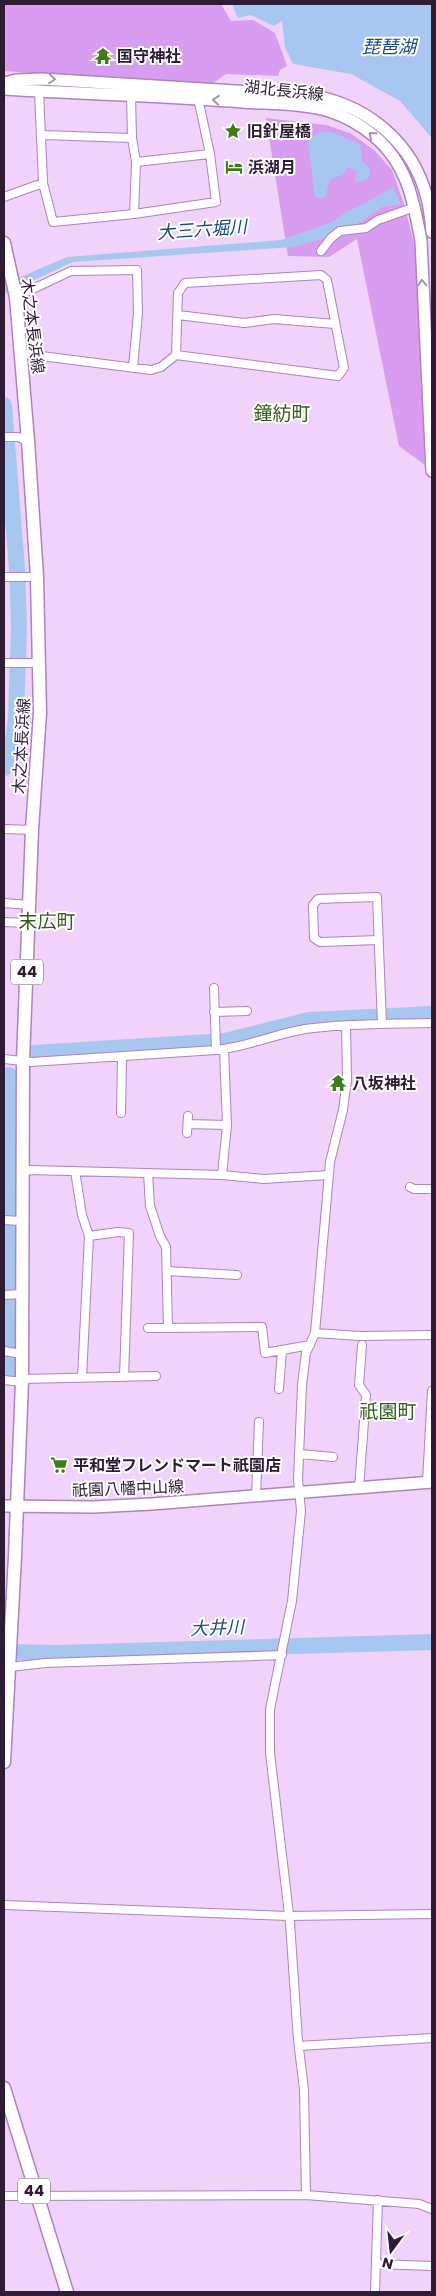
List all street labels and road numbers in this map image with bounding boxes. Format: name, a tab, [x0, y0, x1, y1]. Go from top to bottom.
street label: 湖北長浜線	[243, 75, 325, 106]
street label: 木之本長浜線	[15, 277, 50, 375]
street label: 木之本長浜線	[8, 697, 35, 795]
road number: 44	[11, 960, 43, 984]
street label: 祇園八幡中山線	[72, 1475, 184, 1502]
road number: 44	[18, 2178, 50, 2204]

